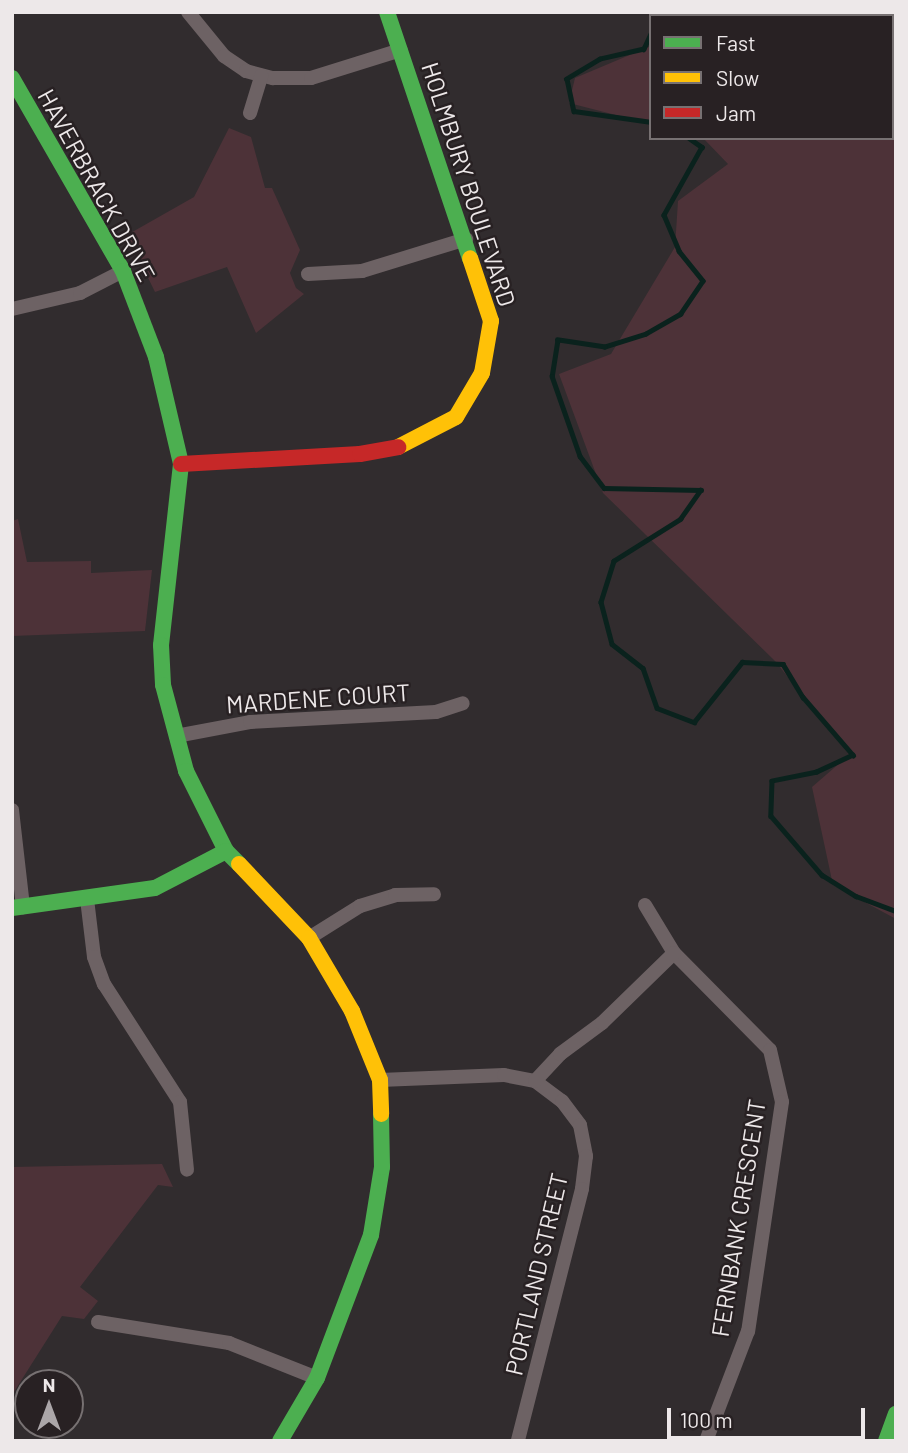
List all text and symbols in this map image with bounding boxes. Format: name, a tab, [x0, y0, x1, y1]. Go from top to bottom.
legend	[649, 14, 894, 140]
text: Fast	[716, 30, 756, 55]
street label: HOLMBURY BOULEVARD	[416, 58, 522, 310]
text: Slow	[716, 65, 759, 90]
street label: HAVERBRACK DRIVE	[32, 84, 162, 286]
text: Jam	[716, 100, 756, 125]
street label: MARDENE COURT	[225, 677, 411, 719]
street label: FERNBANK CRESCENT	[705, 1097, 771, 1339]
street label: PORTLAND STREET	[499, 1170, 573, 1378]
north arrow	[14, 1369, 84, 1439]
text: N	[43, 1373, 55, 1396]
scale bar	[670, 1394, 868, 1438]
text: 100 m	[680, 1407, 733, 1432]

